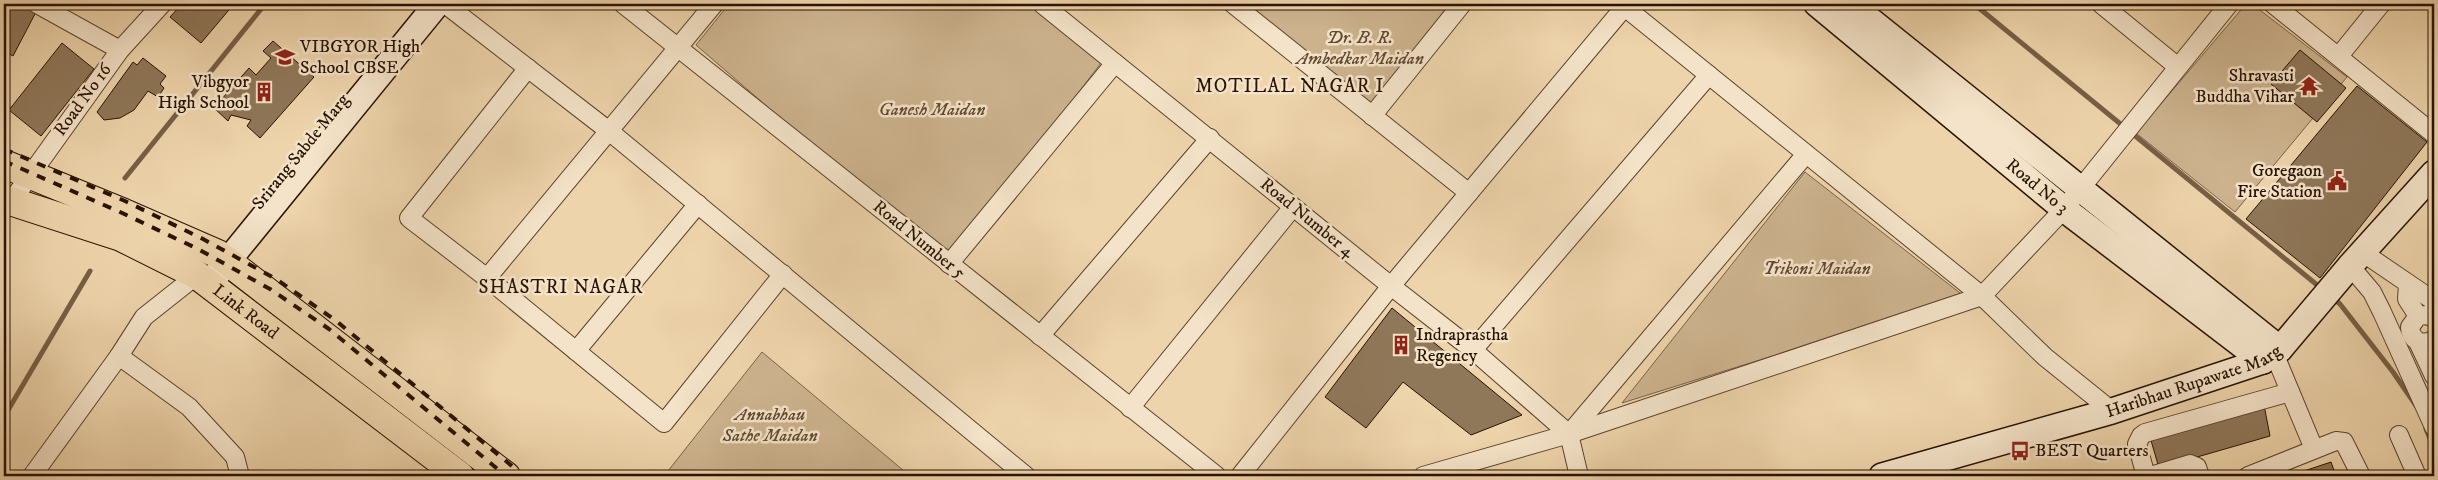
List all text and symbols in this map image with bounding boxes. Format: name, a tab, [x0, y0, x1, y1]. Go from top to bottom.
park label: Dr. B. R. Ambedkar Maidan	[1294, 27, 1424, 70]
place label: VIBGYOR High School CBSE	[299, 36, 421, 79]
school or university icon: VIBGYOR High School CBSE	[274, 46, 296, 68]
street label: Road No 16	[49, 59, 117, 140]
place label: Shravasti Buddha Vihar	[2195, 65, 2294, 108]
place label: Vibgyor High School	[158, 71, 250, 114]
district label: MOTILAL NAGAR I	[1196, 75, 1384, 98]
temple icon: Shravasti Buddha Vihar	[2298, 75, 2320, 97]
building icon: Vibgyor High School	[253, 81, 275, 103]
street label: Srirang Sabde Marg	[248, 90, 355, 214]
park label: Ganesh Maidan	[879, 99, 985, 121]
street label: Road No 3	[2001, 154, 2073, 219]
place label: Goregaon Fire Station	[2237, 160, 2323, 203]
public building icon: Goregaon Fire Station	[2326, 170, 2348, 192]
street label: Road Number 4	[1256, 173, 1359, 263]
street label: Road Number 5	[868, 196, 970, 284]
park label: Trikoni Maidan	[1763, 258, 1871, 280]
district label: SHASTRI NAGAR	[478, 276, 644, 299]
street label: Link Road	[208, 280, 283, 344]
place label: Indraprastha Regency	[1416, 324, 1509, 367]
building icon: Indraprastha Regency	[1390, 334, 1412, 356]
street label: Haribhau Rupawate Marg	[2103, 340, 2286, 423]
park label: Annabhau Sathe Maidan	[721, 404, 818, 447]
bus stop icon: BEST Quarters	[2009, 440, 2031, 462]
place label: BEST Quarters	[2035, 440, 2148, 462]

